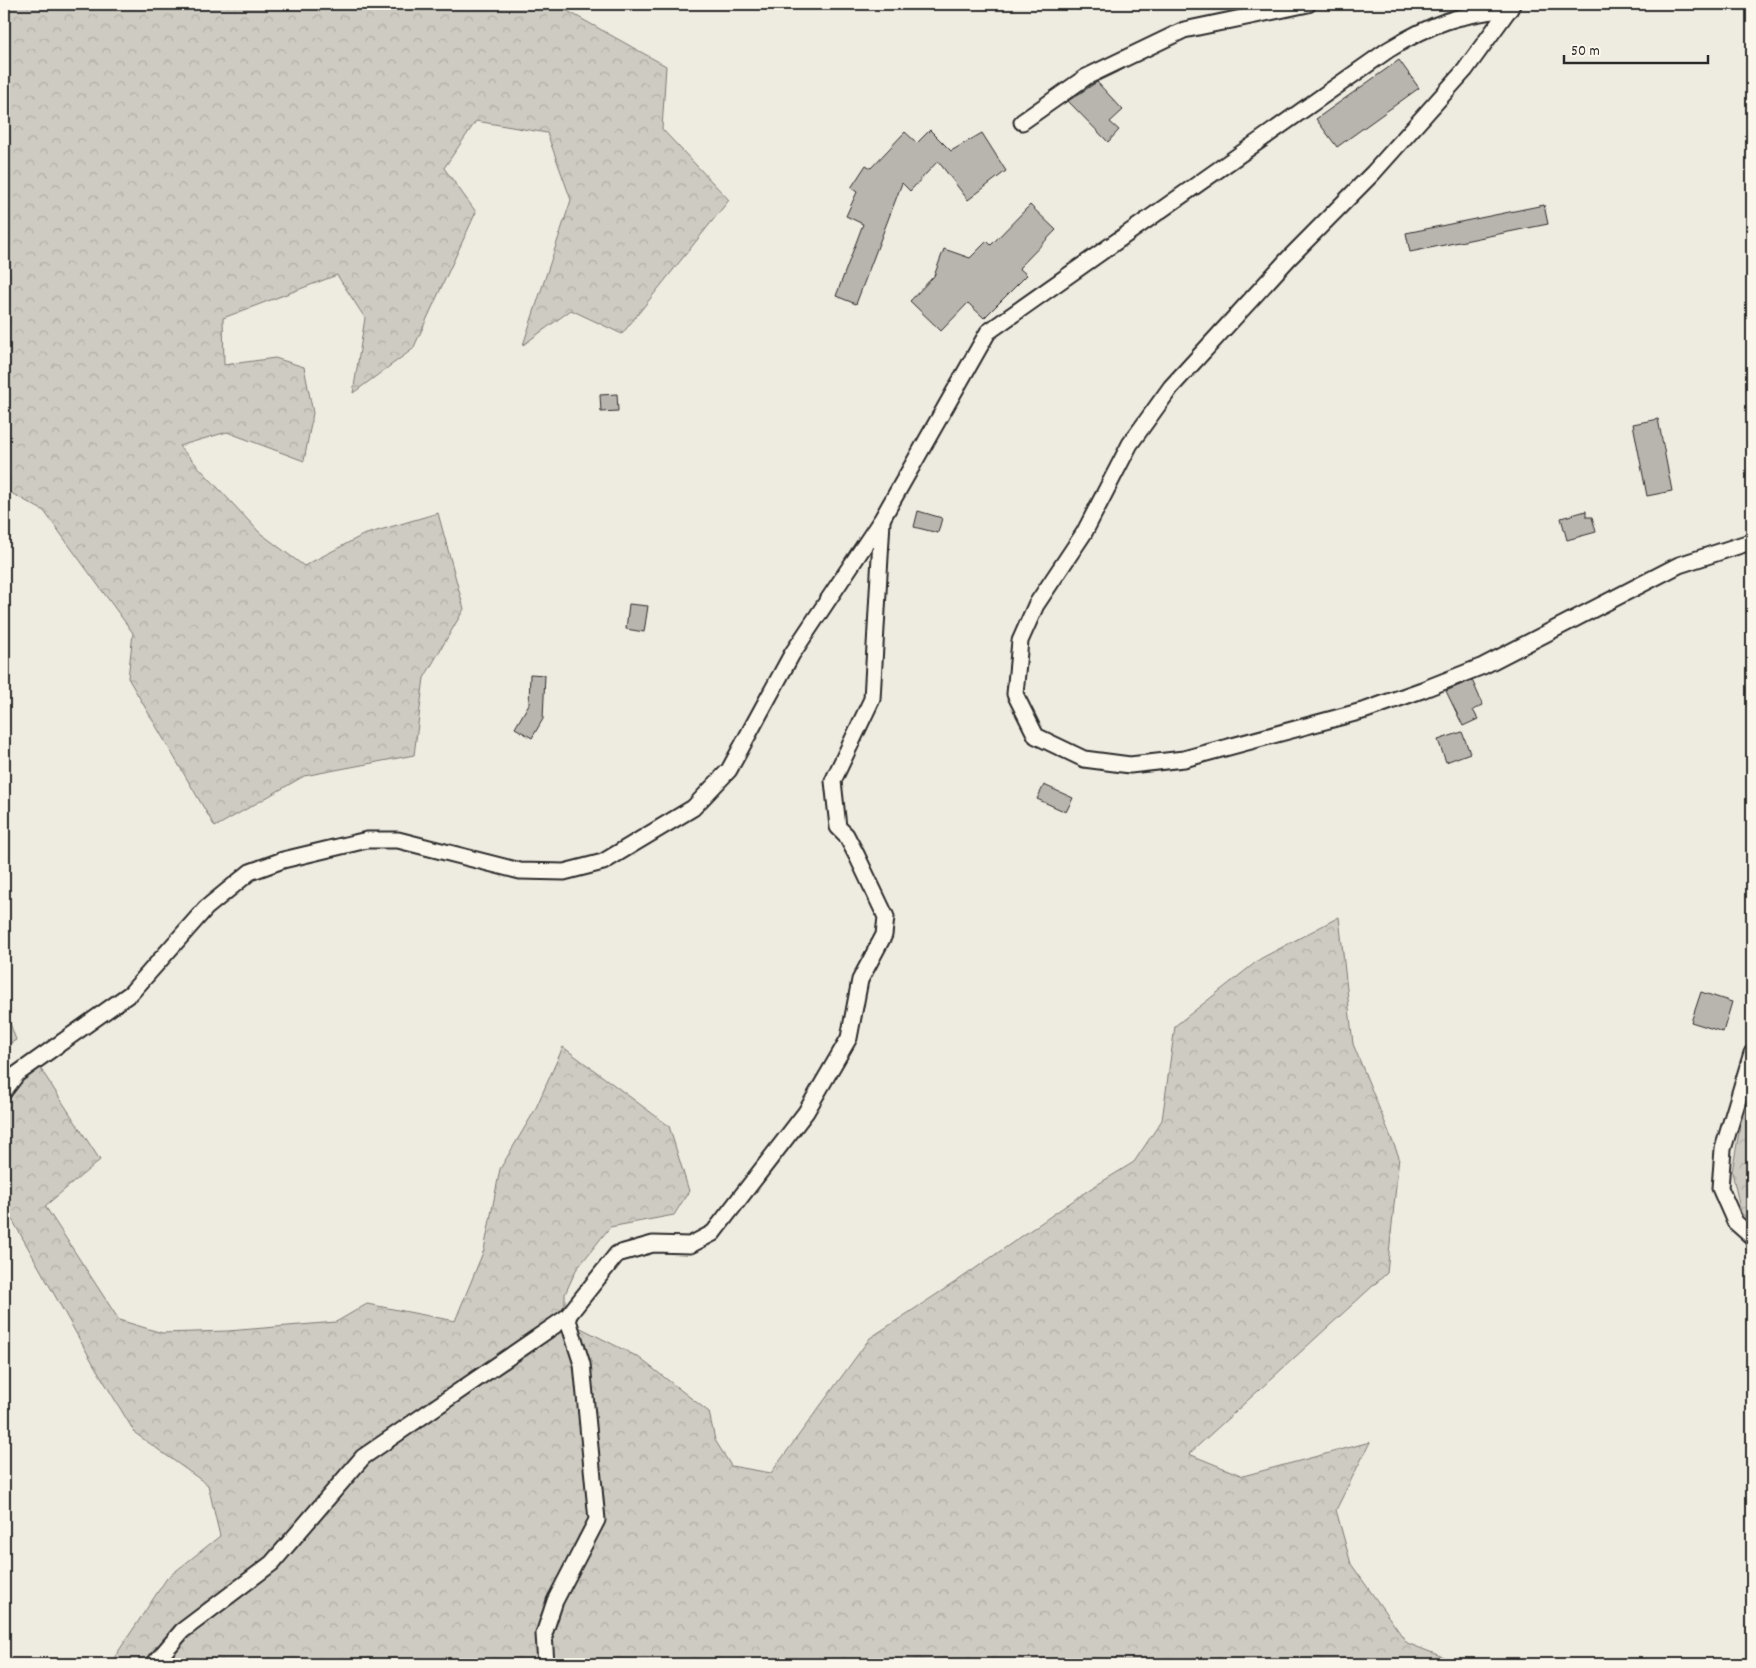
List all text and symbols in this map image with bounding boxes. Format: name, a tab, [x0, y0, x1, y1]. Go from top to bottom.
scale bar	[1564, 32, 1707, 64]
text: 50 m	[1571, 41, 1600, 63]

